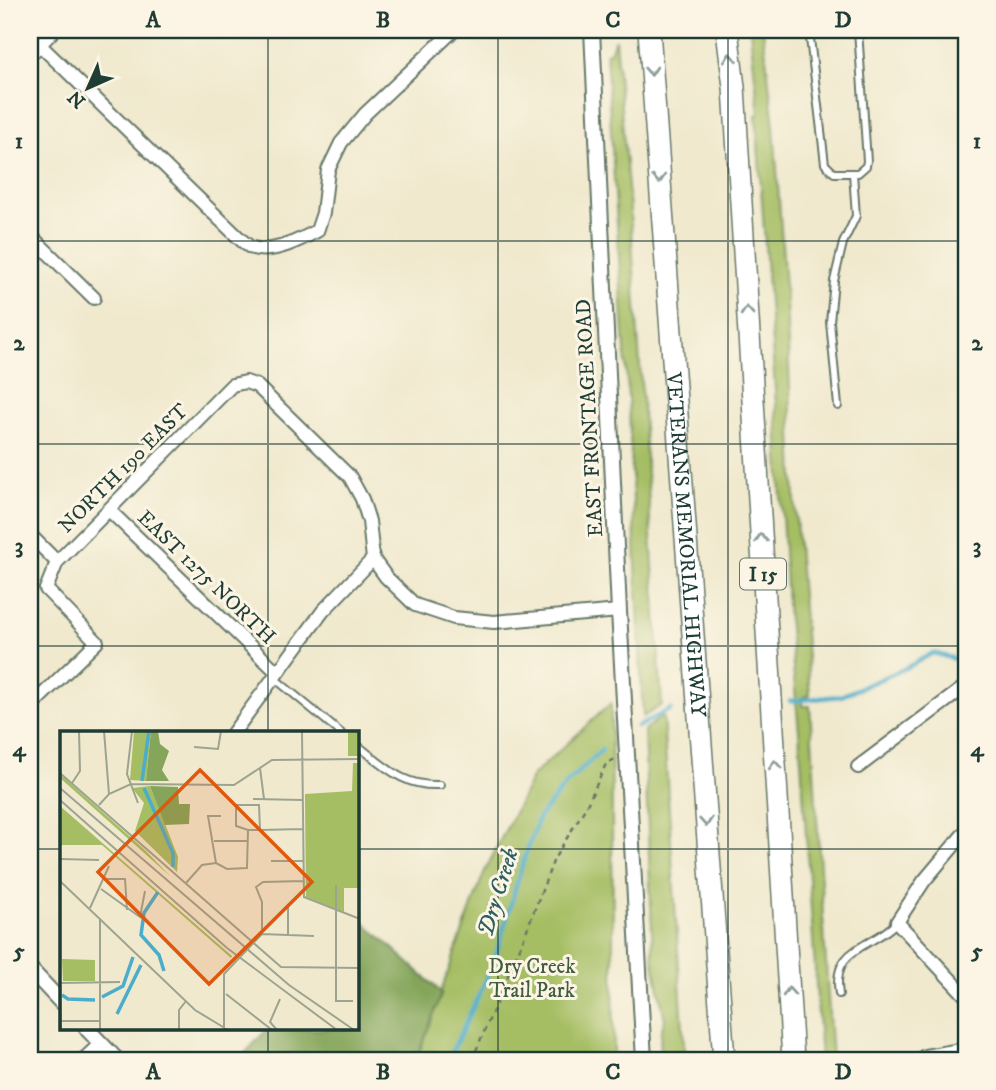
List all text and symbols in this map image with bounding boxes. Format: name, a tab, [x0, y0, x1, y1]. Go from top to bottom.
text: A	[145, 6, 162, 35]
text: B	[376, 6, 390, 35]
text: C	[605, 6, 621, 35]
text: D	[834, 6, 852, 35]
north arrow	[52, 52, 122, 122]
one-way arrow	[723, 53, 738, 64]
one-way arrow	[643, 65, 658, 76]
text: N	[63, 85, 91, 113]
text: 1	[15, 127, 23, 156]
text: 1	[973, 127, 981, 156]
one-way arrow	[651, 174, 666, 185]
street label: EAST FRONTAGE ROAD	[571, 298, 609, 538]
one-way arrow	[740, 305, 755, 316]
text: 2	[13, 329, 25, 358]
text: 2	[971, 329, 983, 358]
street label: VETERANS MEMORIAL HIGHWAY	[660, 370, 711, 719]
street label: NORTH 190 EAST	[53, 398, 194, 539]
street label: EAST 1275 NORTH	[132, 505, 281, 650]
text: 3	[15, 532, 23, 561]
one-way arrow	[754, 532, 769, 543]
text: 3	[973, 532, 981, 561]
road number: I 15	[740, 558, 786, 590]
inset map	[60, 731, 359, 1030]
text: 4	[12, 735, 27, 764]
text: 4	[970, 735, 985, 764]
one-way arrow	[768, 759, 783, 770]
one-way arrow	[699, 816, 714, 827]
water label: Dry Creek	[471, 845, 526, 940]
text: 5	[12, 937, 25, 966]
text: 5	[970, 937, 983, 966]
park label: Dry Creek Trail Park	[488, 954, 576, 1004]
one-way arrow	[782, 986, 797, 997]
text: A	[145, 1058, 162, 1087]
text: B	[376, 1058, 390, 1087]
text: C	[605, 1058, 621, 1087]
text: D	[834, 1058, 852, 1087]

